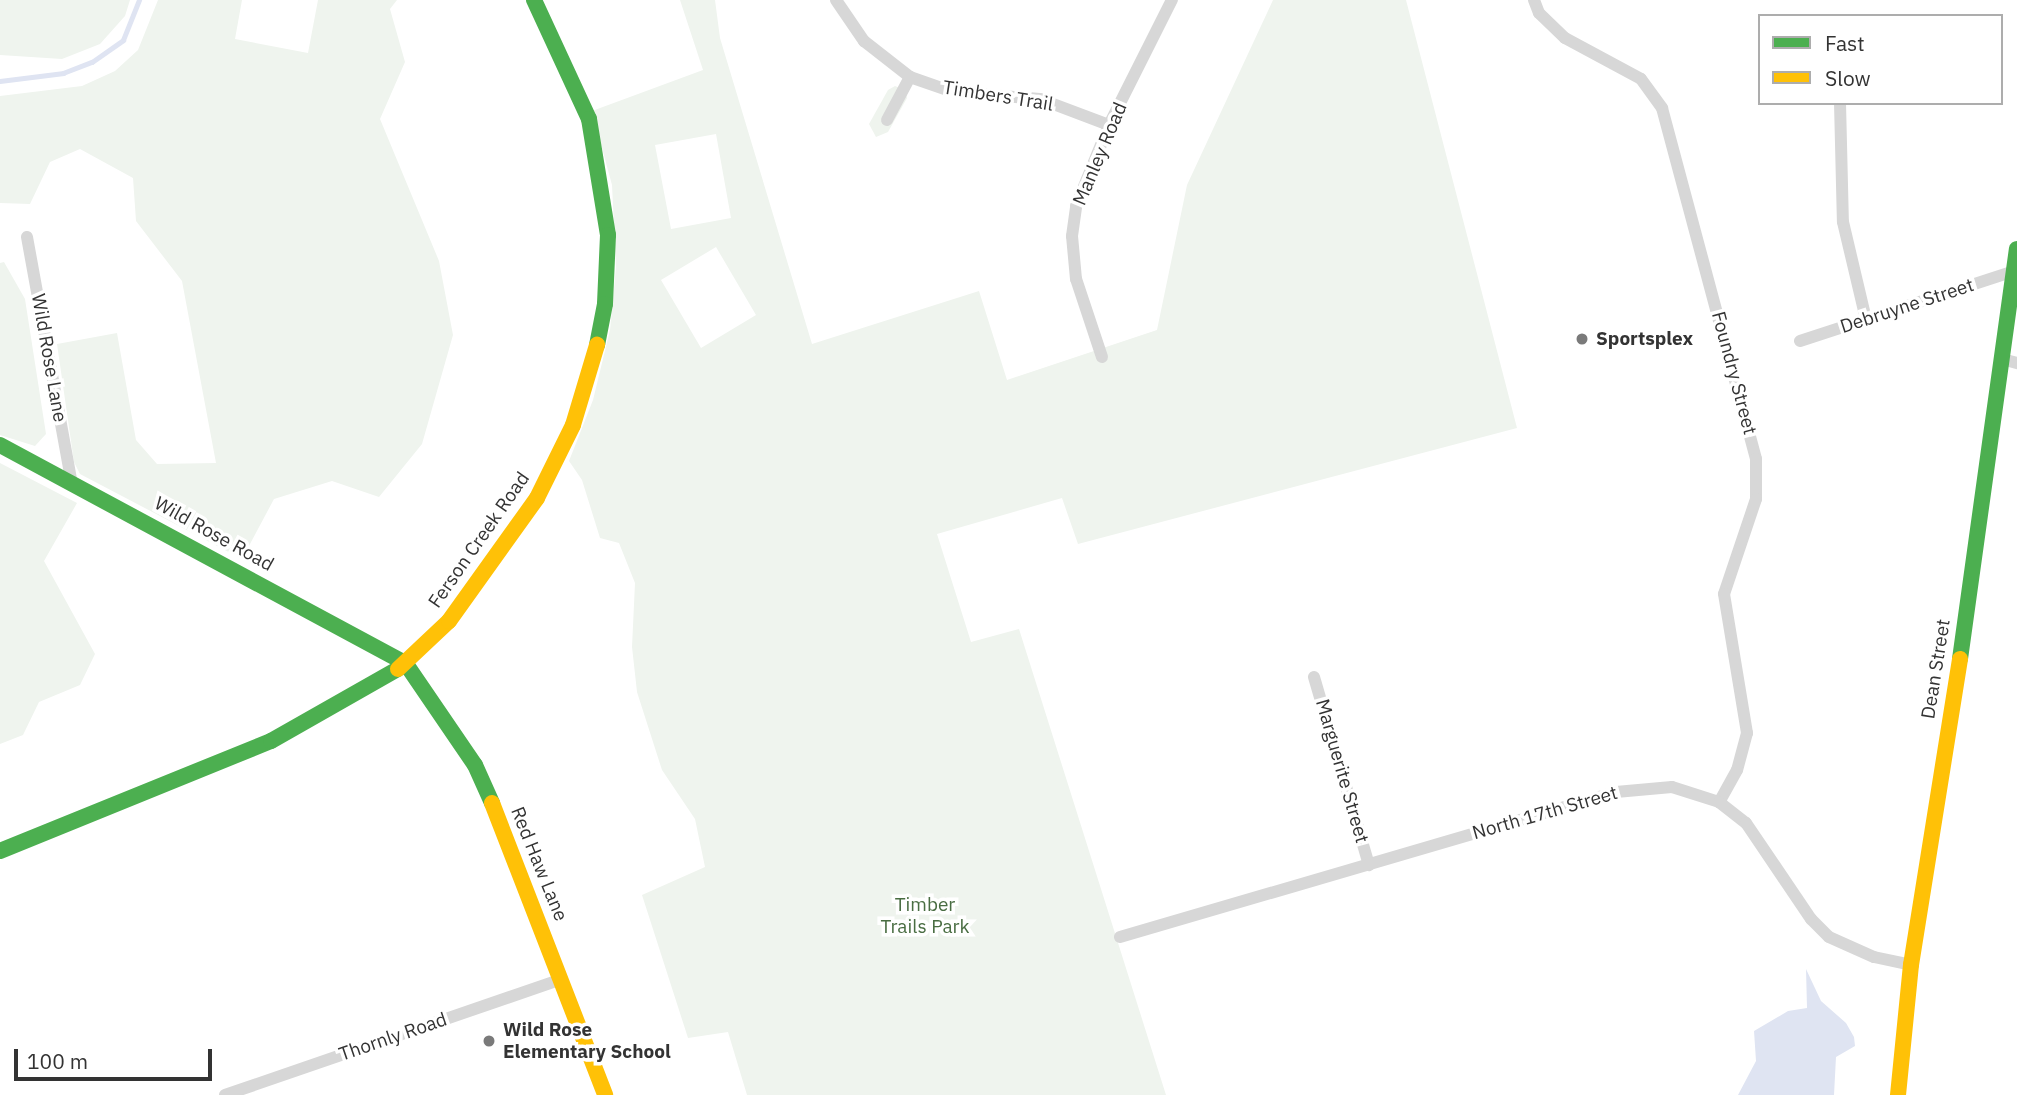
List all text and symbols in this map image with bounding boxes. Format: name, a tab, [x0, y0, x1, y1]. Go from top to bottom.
legend	[1758, 14, 2003, 105]
text: Fast	[1825, 29, 1865, 57]
text: Slow	[1825, 64, 1871, 92]
street label: Timbers Trail	[941, 76, 1055, 116]
street label: Manley Road	[1068, 99, 1132, 209]
street label: Debruyne Street	[1837, 274, 1977, 338]
street label: Wild Rose Lane	[26, 292, 72, 424]
street label: Foundry Street	[1707, 309, 1761, 437]
place label: Sportsplex	[1596, 328, 1693, 350]
marker: Sportsplex	[1574, 331, 1590, 347]
street label: Ferson Creek Road	[424, 468, 534, 612]
street label: Wild Rose Road	[150, 492, 278, 576]
street label: Dean Street	[1917, 617, 1955, 721]
street label: Marguerite Street	[1311, 696, 1373, 846]
street label: North 17th Street	[1470, 781, 1620, 845]
street label: Red Haw Lane	[506, 804, 572, 924]
park label: Timber Trails Park	[880, 894, 970, 938]
street label: Thornly Road	[336, 1008, 450, 1066]
place label: Wild Rose Elementary School	[503, 1019, 671, 1063]
marker: Wild Rose Elementary School	[481, 1033, 497, 1049]
scale bar	[18, 1036, 215, 1080]
text: 100 m	[27, 1047, 88, 1075]

